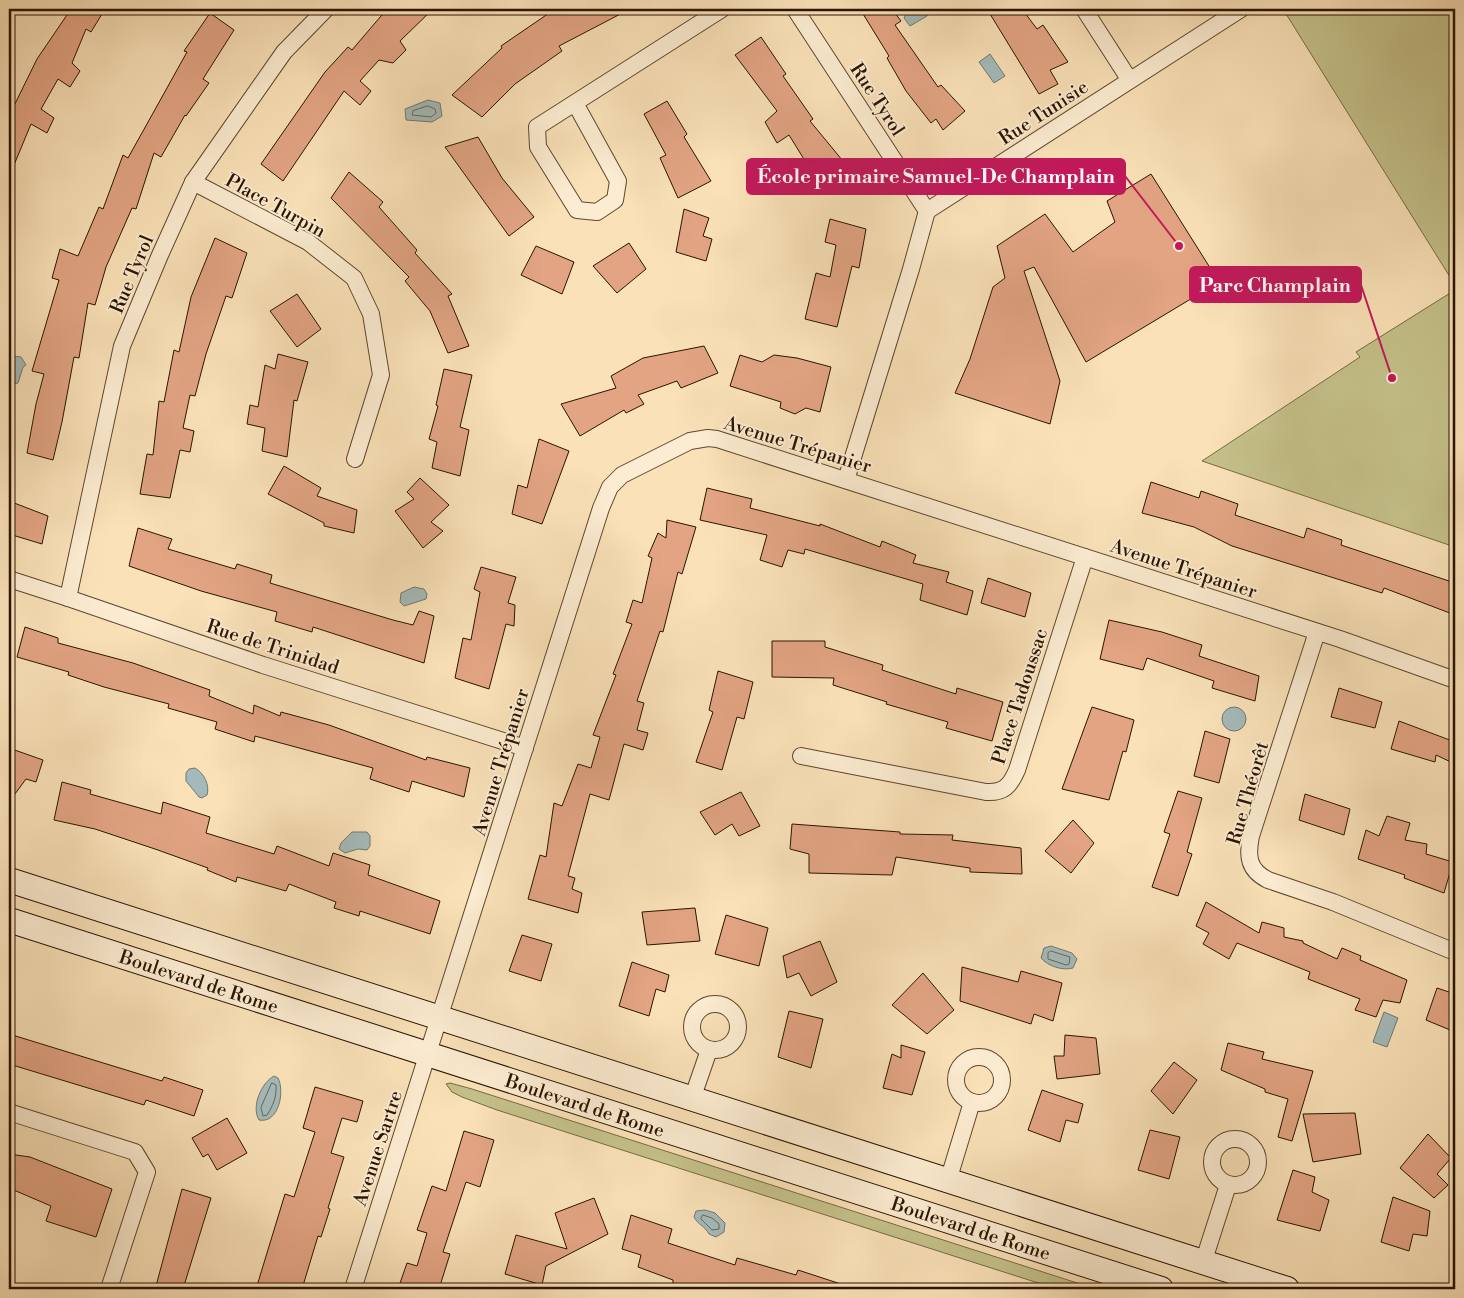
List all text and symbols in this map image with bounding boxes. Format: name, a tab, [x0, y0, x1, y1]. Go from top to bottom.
street label: Rue Tyrol	[845, 58, 910, 141]
street label: Rue Tunisie	[994, 75, 1093, 151]
callout: École primaire Samuel-De Champlain	[747, 159, 1125, 194]
text: École primaire Samuel-De Champlain	[757, 164, 1115, 190]
street label: Place Turpin	[221, 168, 330, 243]
street label: Rue Tyrol	[105, 231, 159, 317]
callout: Parc Champlain	[1190, 267, 1361, 302]
text: Parc Champlain	[1199, 274, 1352, 299]
street label: Avenue Trépanier	[720, 411, 874, 479]
street label: Avenue Trépanier	[1106, 534, 1260, 604]
street label: Rue de Trinidad	[203, 614, 342, 680]
street label: Place Tadoussac	[987, 625, 1053, 767]
street label: Avenue Trépanier	[467, 686, 535, 840]
street label: Rue Théorêt	[1222, 739, 1274, 848]
street label: Boulevard de Rome	[115, 945, 281, 1019]
street label: Boulevard de Rome	[501, 1069, 667, 1143]
street label: Avenue Sartre	[348, 1087, 408, 1210]
street label: Boulevard de Rome	[887, 1192, 1053, 1266]

